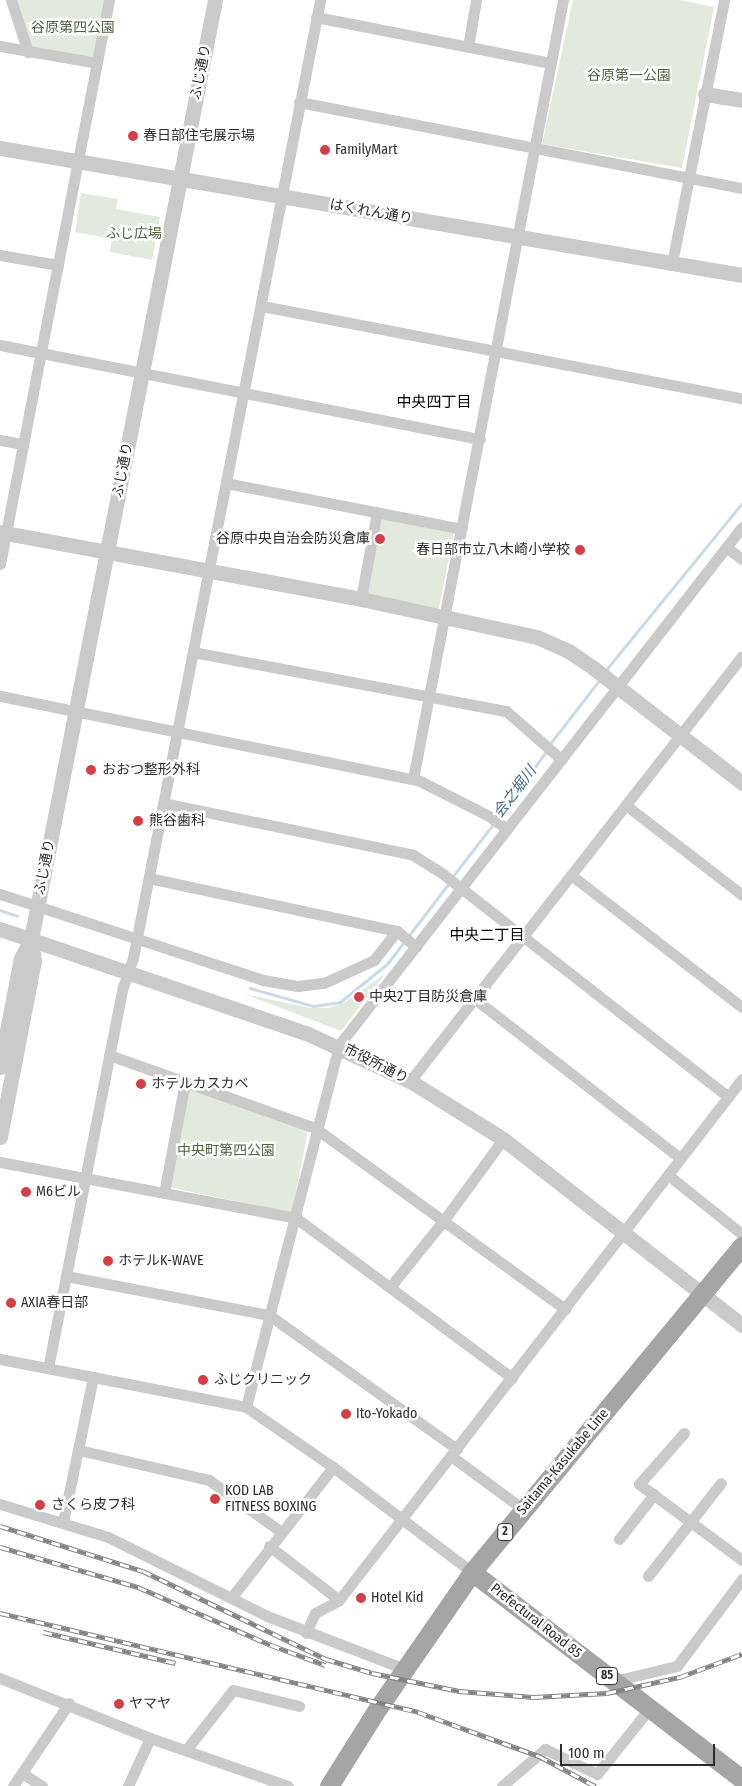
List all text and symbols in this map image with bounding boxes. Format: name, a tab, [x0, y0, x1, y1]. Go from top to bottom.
park label: 谷原第四公園	[31, 20, 115, 36]
street label: ふじ通り	[187, 43, 215, 101]
park label: 谷原第一公園	[587, 68, 671, 84]
place label: 春日部住宅展示場	[143, 128, 255, 144]
marker: 春日部住宅展示場	[127, 130, 139, 142]
place label: FamilyMart	[335, 142, 398, 158]
marker: FamilyMart	[319, 144, 331, 156]
street label: はくれん通り	[328, 196, 414, 228]
park label: ふじ広場	[106, 226, 162, 242]
district label: 中央四丁目	[397, 394, 471, 412]
street label: ふじ通り	[109, 441, 137, 499]
place label: 谷原中央自治会防災倉庫	[216, 531, 370, 547]
marker: 谷原中央自治会防災倉庫	[374, 533, 386, 545]
place label: 春日部市立八木崎小学校	[416, 542, 570, 558]
marker: 春日部市立八木崎小学校	[574, 544, 586, 556]
place label: おおつ整形外科	[102, 762, 200, 778]
marker: おおつ整形外科	[84, 763, 98, 777]
water label: 会之堀川	[490, 763, 540, 821]
place label: 熊谷歯科	[149, 813, 205, 829]
marker: 熊谷歯科	[131, 814, 145, 828]
street label: ふじ通り	[31, 838, 59, 896]
district label: 中央二丁目	[450, 927, 524, 945]
place label: 中央2丁目防災倉庫	[369, 989, 487, 1005]
marker: 中央2丁目防災倉庫	[353, 991, 365, 1003]
street label: 市役所通り	[341, 1041, 411, 1087]
place label: ホテルカスカベ	[151, 1076, 249, 1092]
marker: ホテルカスカベ	[135, 1078, 147, 1090]
park label: 中央町第四公園	[177, 1143, 275, 1159]
place label: M6ビル	[36, 1184, 81, 1200]
marker: M6ビル	[20, 1186, 32, 1198]
place label: ホテルK-WAVE	[118, 1253, 203, 1269]
marker: ホテルK-WAVE	[102, 1255, 114, 1267]
place label: AXIA春日部	[21, 1295, 88, 1311]
marker: AXIA春日部	[5, 1297, 17, 1309]
place label: ふじクリニック	[214, 1372, 312, 1388]
marker: ふじクリニック	[196, 1373, 210, 1387]
street label: Saitama-Kasukabe Line	[514, 1405, 612, 1519]
place label: Ito-Yokado	[356, 1406, 417, 1422]
marker: Ito-Yokado	[340, 1408, 352, 1420]
place label: KOD LAB FITNESS BOXING	[225, 1483, 316, 1515]
marker: KOD LAB FITNESS BOXING	[209, 1493, 221, 1505]
place label: さくら皮フ科	[51, 1497, 135, 1513]
marker: さくら皮フ科	[33, 1498, 47, 1512]
road number: 2	[496, 1522, 514, 1541]
street label: Prefectural Road 85	[487, 1580, 585, 1662]
place label: Hotel Kid	[371, 1590, 424, 1606]
marker: Hotel Kid	[355, 1592, 367, 1604]
road number: 85	[596, 1666, 618, 1685]
place label: ヤマヤ	[129, 1696, 171, 1712]
marker: ヤマヤ	[113, 1698, 125, 1710]
scale bar	[562, 1734, 717, 1766]
text: 100 m	[568, 1744, 605, 1762]

